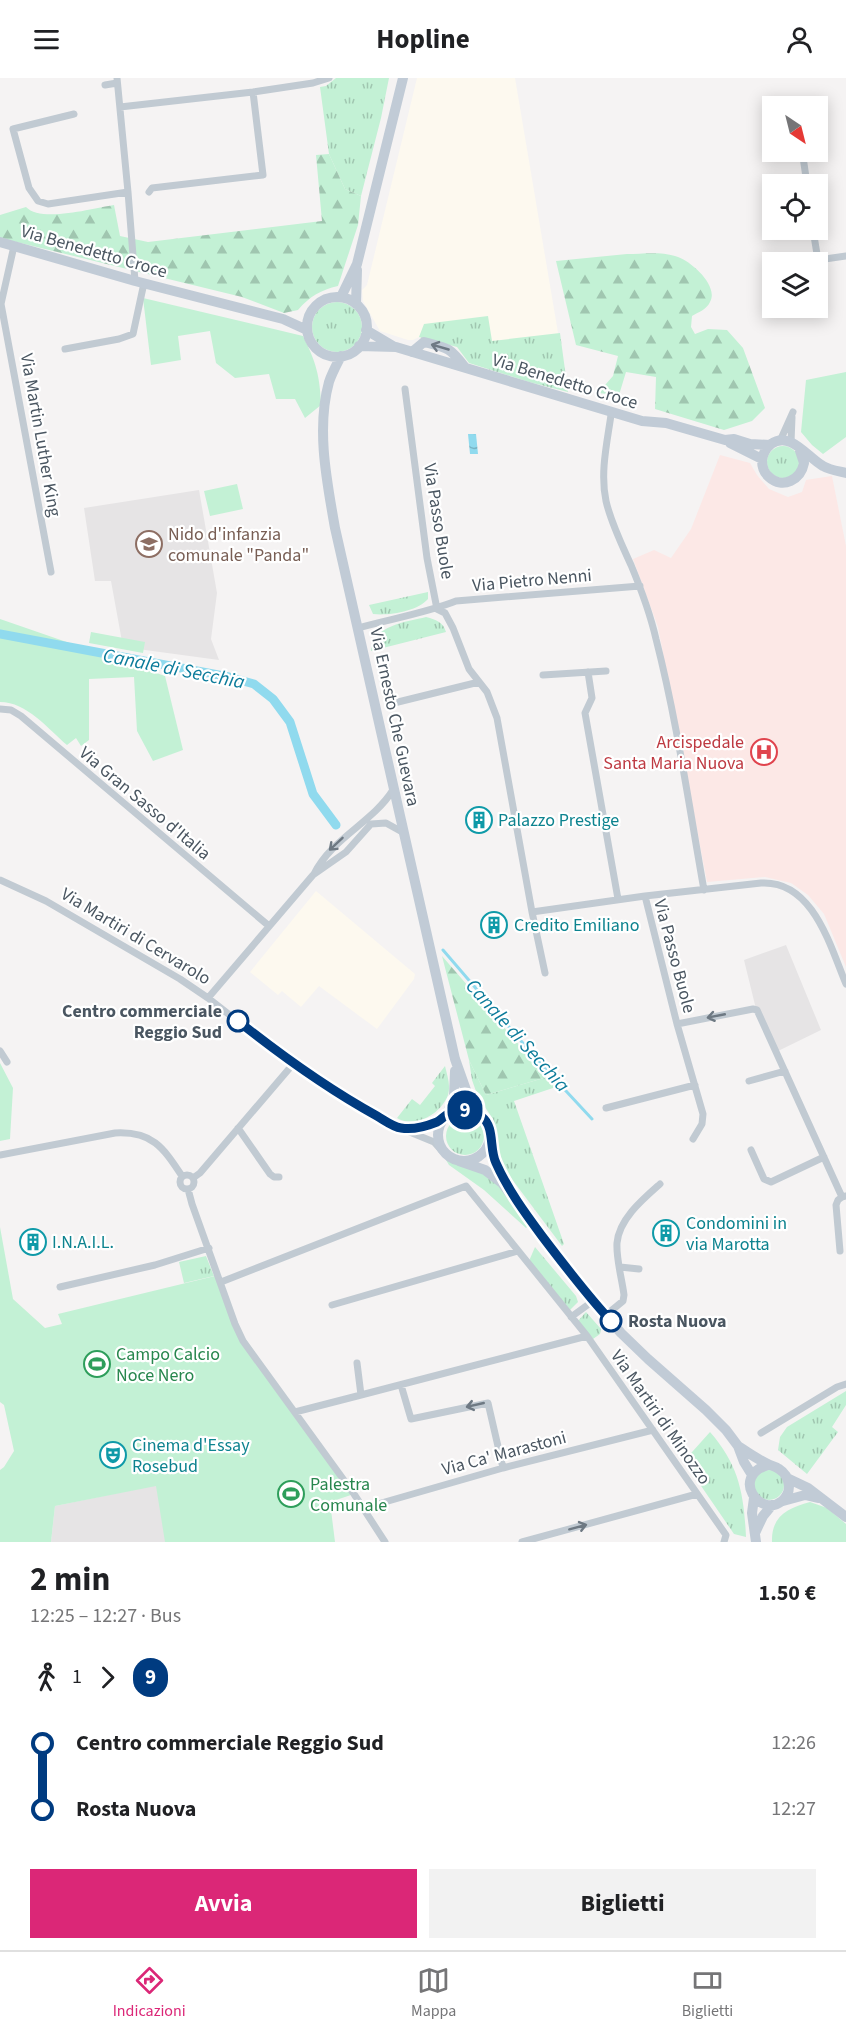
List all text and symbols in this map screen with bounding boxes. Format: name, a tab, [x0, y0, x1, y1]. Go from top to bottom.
text: Hopline	[376, 20, 470, 59]
icon: menu	[30, 23, 63, 56]
icon: person	[783, 23, 816, 56]
north arrow	[762, 96, 828, 162]
map controls	[762, 96, 828, 318]
button: locate	[762, 174, 828, 240]
street label: Via Benedetto Croce	[18, 219, 170, 284]
button: layers	[762, 252, 828, 318]
one-way arrow	[431, 341, 450, 352]
street label: Via Benedetto Croce	[489, 347, 641, 416]
street label: Via Martin Luther King	[14, 351, 67, 519]
street label: Via Passo Buole	[417, 461, 460, 581]
place label: Nido d'infanzia comunale "Panda"	[168, 522, 309, 568]
school or university icon: Nido d'infanzia comunale "Panda"	[134, 529, 164, 559]
street label: Via Pietro Nenni	[471, 563, 593, 598]
street label: Via Ernesto Che Guevara	[363, 626, 426, 809]
water label: Canale di Secchia	[101, 642, 247, 696]
place label: Arcispedale Santa Maria Nuova	[603, 730, 744, 776]
hospital icon: Arcispedale Santa Maria Nuova	[749, 737, 779, 767]
street label: Via Gran Sasso d'Italia	[73, 741, 216, 866]
building icon: Palazzo Prestige	[464, 805, 494, 835]
place label: Palazzo Prestige	[498, 808, 619, 833]
one-way arrow	[329, 837, 344, 852]
street label: Via Martiri di Cervarolo	[56, 882, 215, 991]
street label: Via Passo Buole	[647, 896, 702, 1016]
building icon: Credito Emiliano	[479, 910, 509, 940]
place label: Credito Emiliano	[514, 913, 639, 938]
water label: Canale di Secchia	[459, 973, 576, 1099]
place label: Centro commerciale Reggio Sud	[62, 999, 222, 1045]
marker: Centro commerciale Reggio Sud	[227, 1010, 249, 1032]
one-way arrow	[707, 1011, 727, 1022]
line badge: 9	[446, 1090, 484, 1130]
text: 9	[459, 1095, 471, 1125]
place label: Condomini in via Marotta	[686, 1211, 787, 1257]
building icon: Condomini in via Marotta	[651, 1218, 681, 1248]
building icon: I.N.A.I.L.	[18, 1227, 48, 1257]
place label: I.N.A.I.L.	[52, 1230, 114, 1255]
place label: Rosta Nuova	[628, 1309, 727, 1334]
marker: Rosta Nuova	[600, 1310, 622, 1332]
place label: Campo Calcio Noce Nero	[116, 1342, 220, 1388]
street label: Via Martiri di Minozzo	[605, 1345, 717, 1490]
sports icon: Campo Calcio Noce Nero	[82, 1349, 112, 1379]
one-way arrow	[466, 1400, 485, 1412]
street label: Via Ca' Marastoni	[439, 1425, 569, 1482]
place label: Cinema d'Essay Rosebud	[132, 1433, 250, 1479]
theatre icon: Cinema d'Essay Rosebud	[98, 1440, 128, 1470]
place label: Palestra Comunale	[310, 1472, 387, 1518]
sports icon: Palestra Comunale	[276, 1479, 306, 1509]
one-way arrow	[568, 1520, 587, 1532]
text: 2 min	[30, 1556, 110, 1603]
text: 1.50 €	[759, 1577, 816, 1609]
text: 12:25 – 12:27 · Bus	[30, 1602, 181, 1630]
icon: walk	[30, 1661, 63, 1694]
icon: forward	[91, 1661, 124, 1694]
text: 9	[145, 1662, 156, 1692]
text: 1	[72, 1663, 82, 1691]
text: Centro commerciale Reggio Sud	[76, 1727, 384, 1759]
text: 12:26	[771, 1729, 816, 1757]
text: Rosta Nuova	[76, 1793, 196, 1825]
text: 12:27	[771, 1795, 816, 1823]
button: Avvia	[30, 1869, 417, 1938]
button: Biglietti	[429, 1869, 816, 1938]
tab: Indicazioni	[113, 1964, 186, 2022]
tab: Mappa	[411, 1964, 456, 2022]
tab: Biglietti	[682, 1964, 733, 2022]

